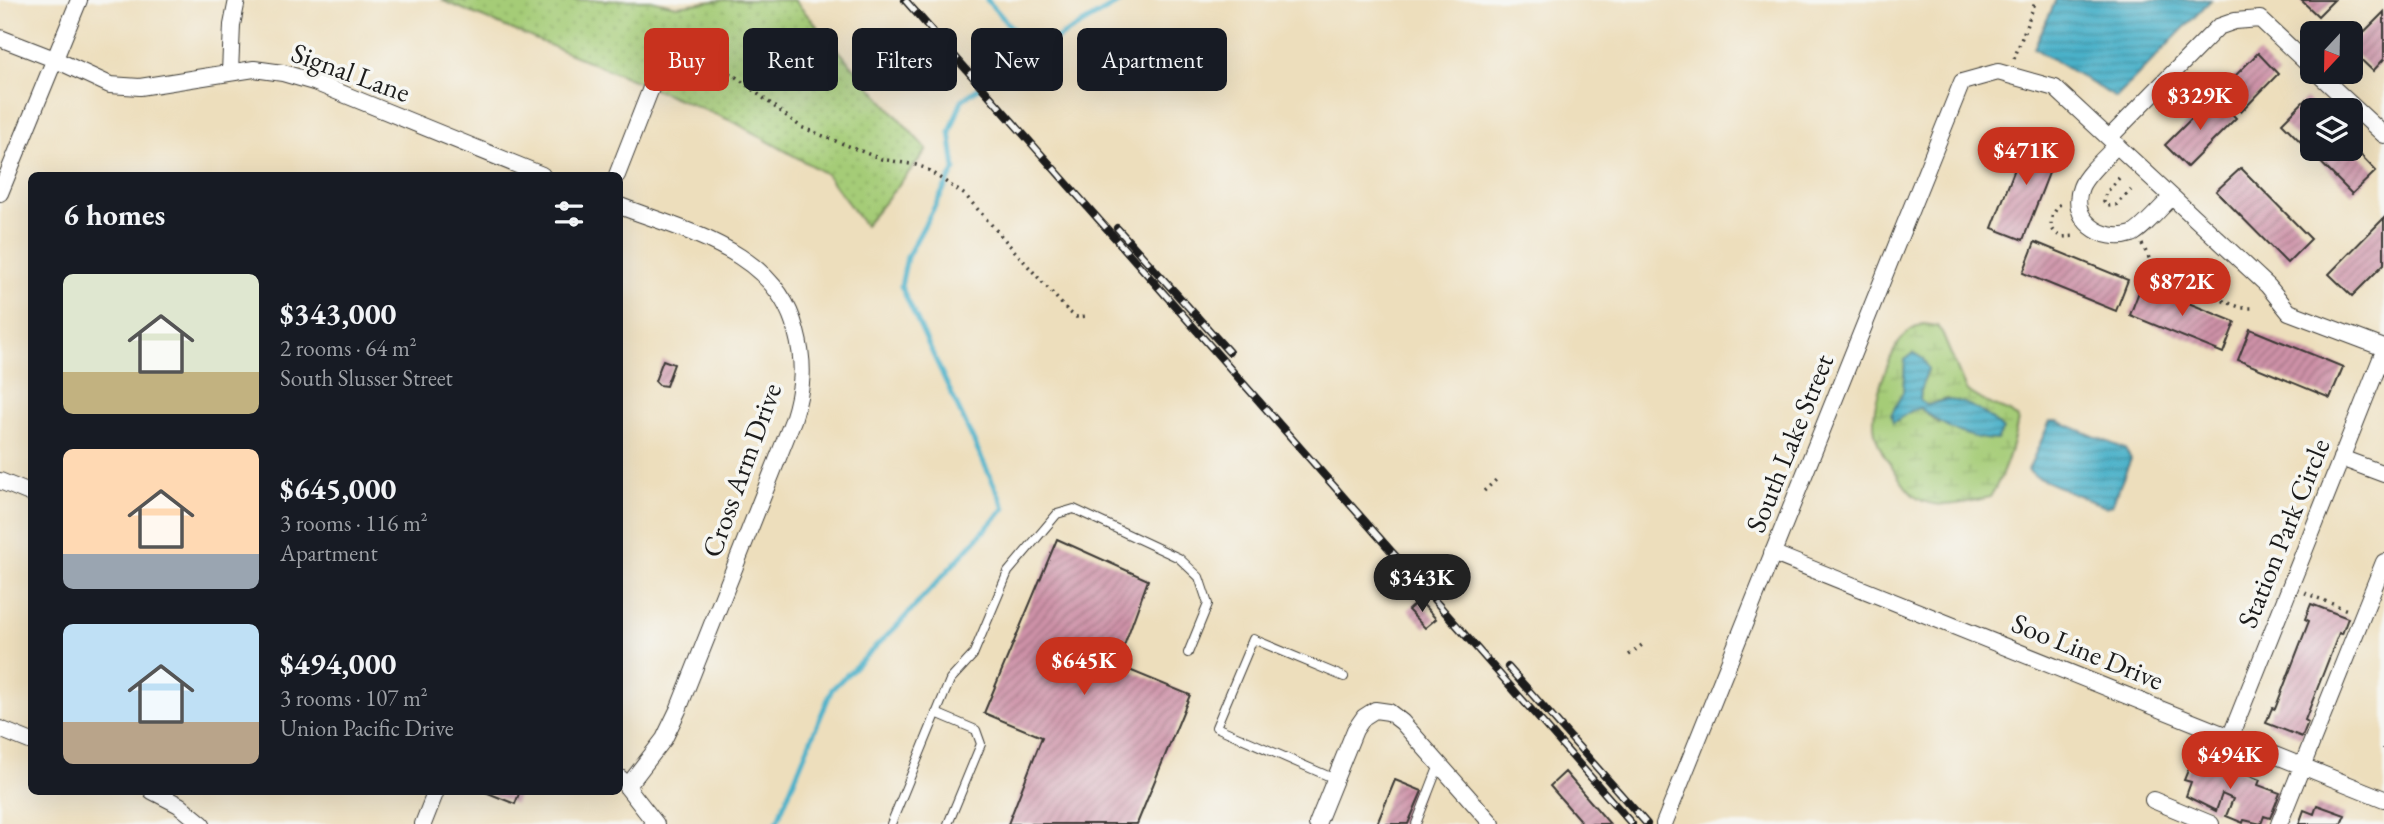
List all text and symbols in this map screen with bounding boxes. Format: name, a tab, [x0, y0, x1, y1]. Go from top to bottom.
north arrow	[2300, 21, 2362, 84]
map controls	[2300, 21, 2363, 161]
chip: Buy	[644, 28, 729, 91]
chip: Rent	[743, 28, 838, 91]
chip: Filters	[852, 28, 957, 91]
chip: New	[971, 28, 1063, 91]
chip: Apartment	[1077, 28, 1227, 91]
street label: Signal Lane	[287, 34, 415, 110]
pin: $329K	[2151, 72, 2249, 132]
text: $329K	[2168, 80, 2232, 110]
button: layers	[2300, 98, 2363, 161]
pin: $471K	[1977, 128, 2075, 187]
text: $471K	[1994, 135, 2058, 165]
text: 6 homes	[63, 195, 165, 234]
icon: filters	[550, 195, 588, 233]
pin: $872K	[2133, 258, 2231, 318]
text: $872K	[2150, 266, 2214, 296]
text: $343,000	[280, 294, 396, 333]
icon: home	[119, 302, 203, 386]
text: 2 rooms · 64 m²	[280, 333, 417, 363]
street label: South Lake Street	[1737, 348, 1841, 537]
text: South Slusser Street	[280, 363, 453, 393]
street label: Cross Arm Drive	[693, 378, 789, 562]
street label: Station Park Circle	[2229, 433, 2337, 633]
text: $645,000	[280, 469, 396, 508]
icon: home	[119, 477, 203, 561]
text: 3 rooms · 116 m²	[280, 508, 428, 538]
text: Apartment	[280, 538, 378, 568]
pin: $343K	[1373, 554, 1471, 614]
text: $343K	[1390, 562, 1454, 592]
street label: Soo Line Drive	[2007, 604, 2169, 698]
pin: $645K	[1035, 638, 1133, 697]
text: $494,000	[280, 644, 396, 683]
text: $645K	[1052, 645, 1116, 675]
icon: home	[119, 652, 203, 736]
text: 3 rooms · 107 m²	[280, 683, 428, 713]
text: Union Pacific Drive	[280, 713, 454, 743]
pin: $494K	[2181, 732, 2279, 791]
text: $494K	[2198, 739, 2262, 769]

